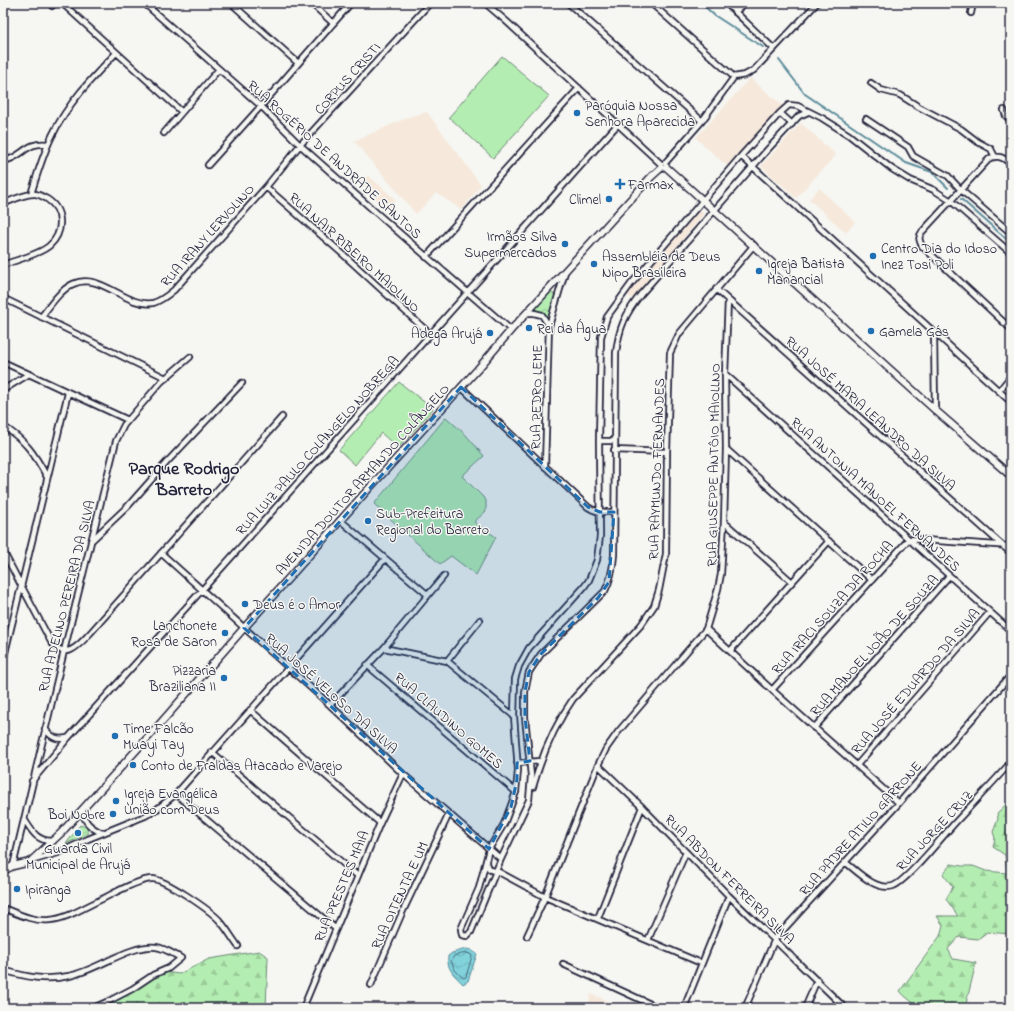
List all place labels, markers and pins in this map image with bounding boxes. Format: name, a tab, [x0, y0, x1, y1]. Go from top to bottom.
place label: Paróquia Nossa Senhora Aparecida	[585, 96, 695, 133]
marker: Paróquia Nossa Senhora Aparecida	[572, 108, 582, 118]
place label: Farmax	[627, 175, 674, 196]
marker: Farmax	[615, 179, 625, 189]
place label: Climel	[569, 190, 601, 211]
marker: Climel	[604, 194, 614, 204]
place label: Irmãos Silva Supermercados	[464, 227, 557, 264]
marker: Irmãos Silva Supermercados	[560, 239, 570, 249]
place label: Centro Dia do Idoso Inez Tosi Poli	[881, 239, 997, 276]
place label: Assembléia de Deus Nipo Brasileira	[602, 247, 720, 284]
marker: Centro Dia do Idoso Inez Tosi Poli	[868, 251, 878, 261]
place label: Igreja Batista Manancial	[767, 254, 845, 291]
marker: Assembléia de Deus Nipo Brasileira	[589, 259, 599, 269]
marker: Igreja Batista Manancial	[754, 266, 764, 276]
place label: Rei da Água	[537, 318, 606, 341]
place label: Gamela Gás	[879, 322, 949, 343]
marker: Rei da Água	[524, 323, 534, 333]
place label: Adega Arujá	[411, 324, 482, 346]
marker: Gamela Gás	[866, 326, 876, 336]
marker: Adega Arujá	[485, 328, 495, 338]
place label: Sub-Prefeitura Regional do Barreto	[376, 504, 489, 542]
marker: Sub-Prefeitura Regional do Barreto	[363, 516, 373, 526]
place label: Deus é o Amor	[252, 595, 340, 616]
marker: Deus é o Amor	[240, 599, 250, 609]
place label: Lanchonete Rosa de Saron	[131, 616, 218, 653]
marker: Lanchonete Rosa de Saron	[220, 628, 230, 638]
place label: Pizzaria Braziliana II	[148, 661, 216, 698]
marker: Pizzaria Braziliana II	[219, 673, 229, 683]
place label: Time Falcão Muayi Tay	[123, 719, 194, 757]
marker: Time Falcão Muayi Tay	[110, 731, 120, 741]
place label: Conto de Fraldas Atacado e Varejo	[141, 756, 342, 777]
marker: Conto de Fraldas Atacado e Varejo	[128, 760, 138, 770]
place label: Igreja Evangélica União com Deus	[124, 784, 220, 821]
marker: Igreja Evangélica União com Deus	[111, 796, 121, 806]
place label: Boi Nobre	[47, 805, 106, 826]
marker: Boi Nobre	[108, 809, 118, 819]
marker: Guarda Civil Municipal de Arujá	[73, 828, 83, 838]
place label: Guarda Civil Municipal de Arujá	[26, 839, 130, 876]
place label: Ipiranga	[25, 880, 71, 902]
marker: Ipiranga	[12, 884, 22, 894]

